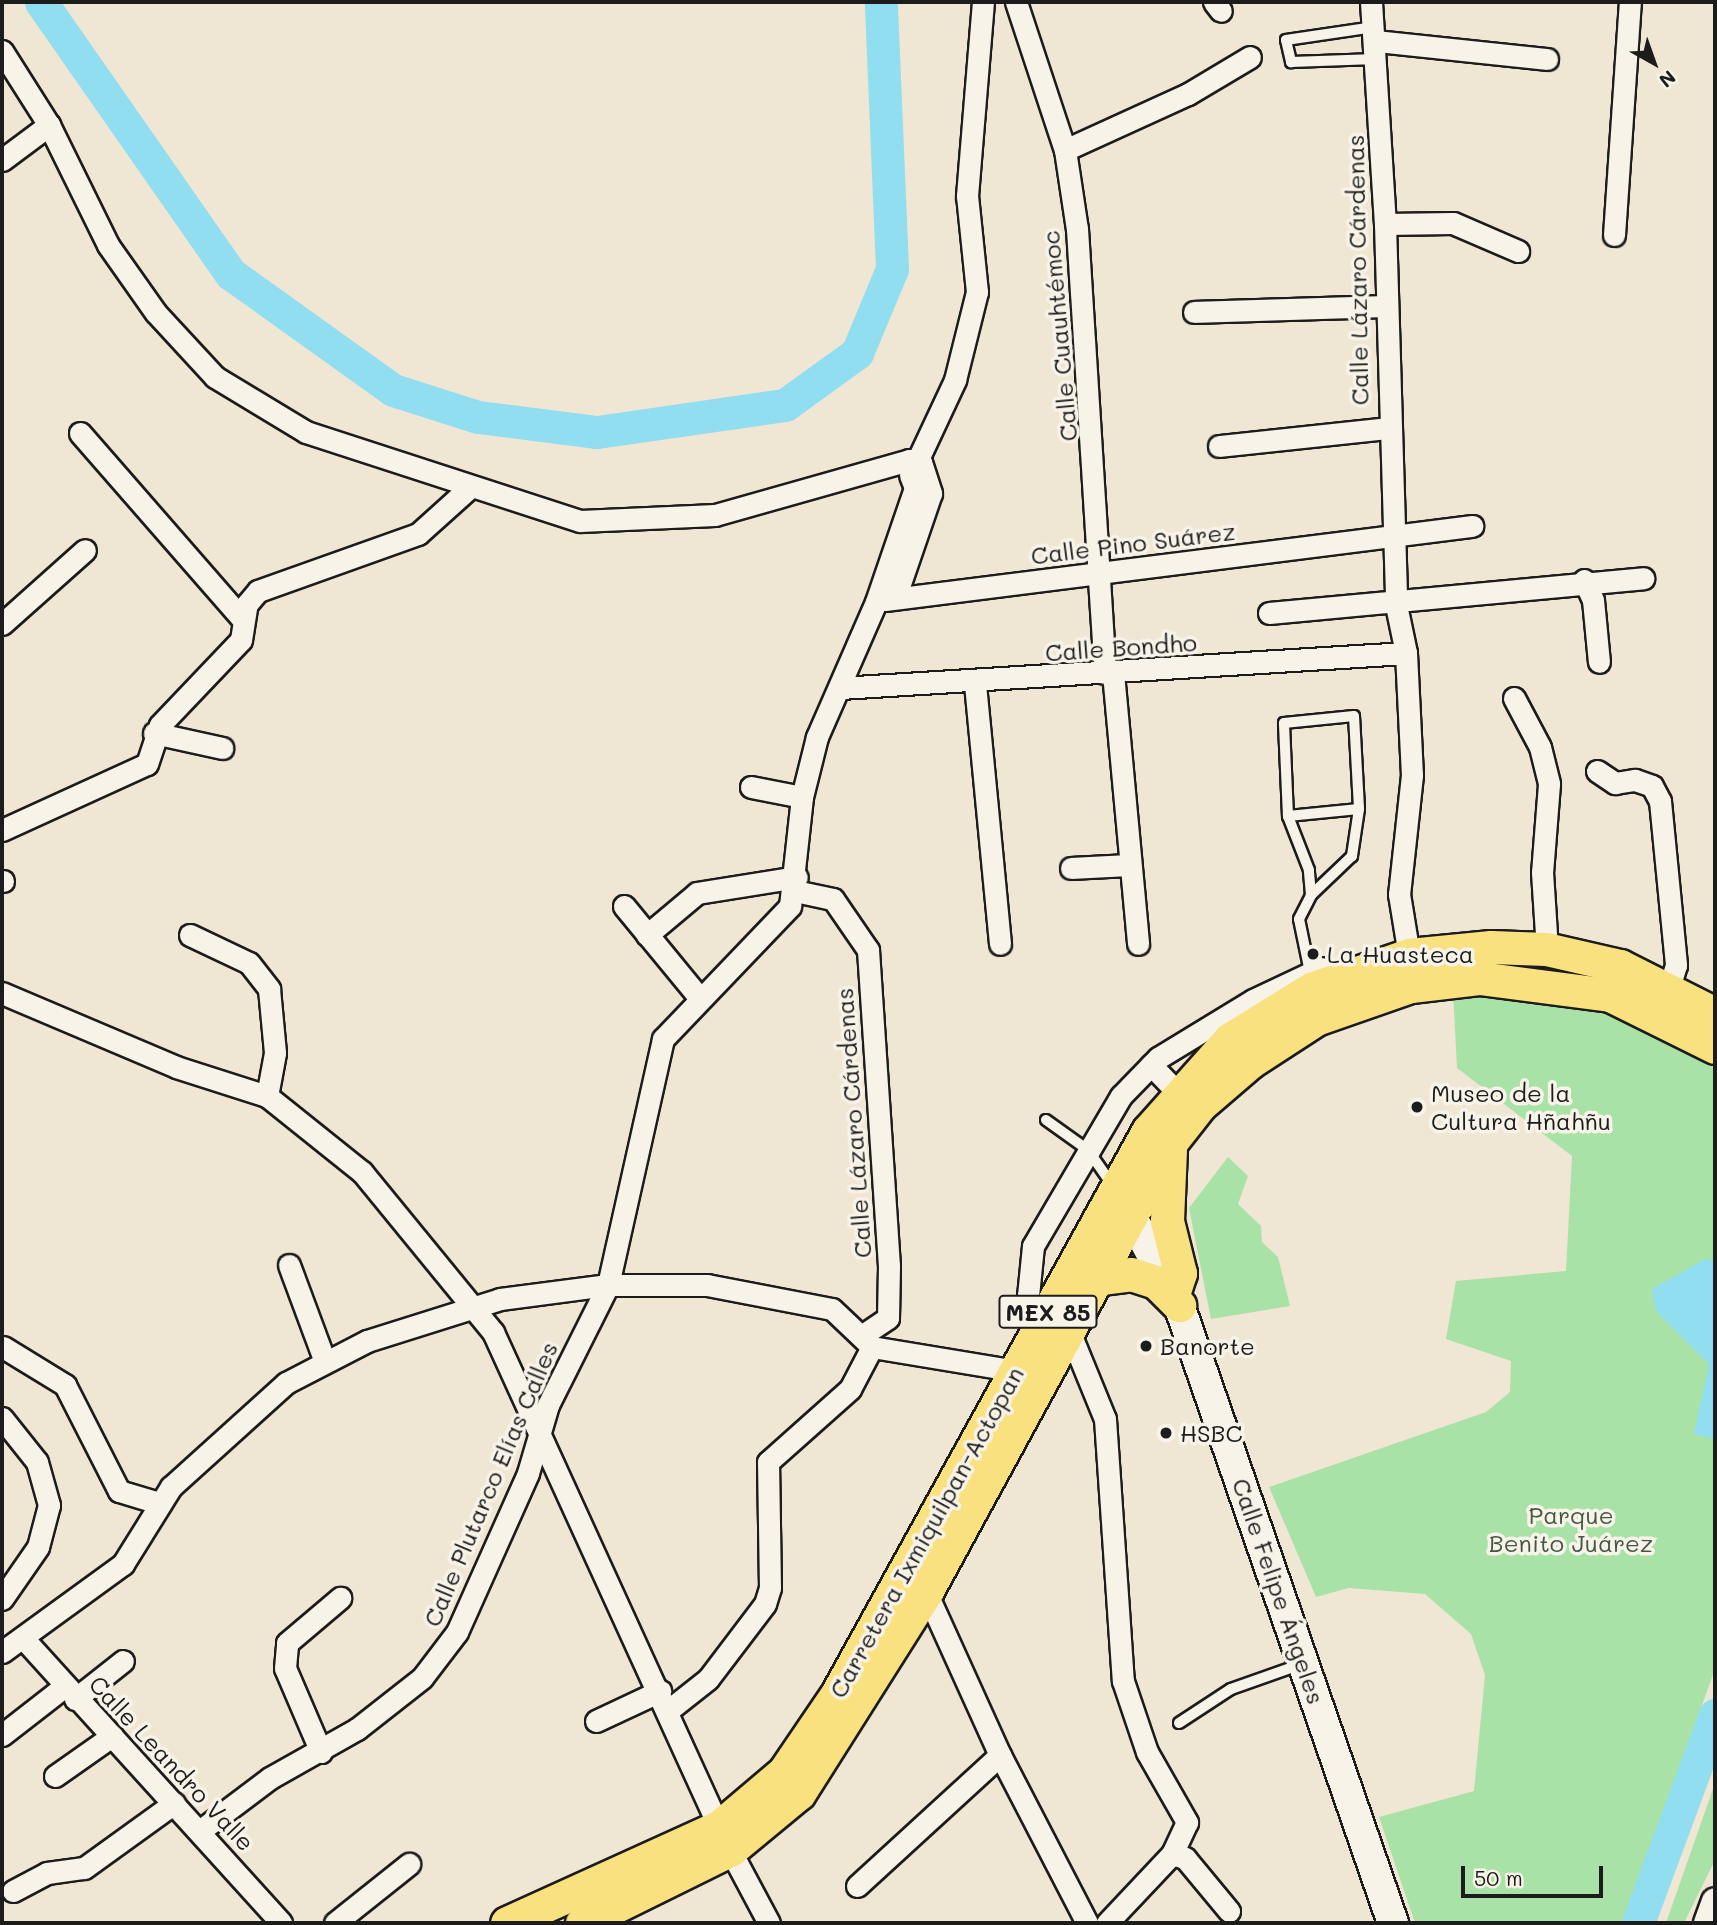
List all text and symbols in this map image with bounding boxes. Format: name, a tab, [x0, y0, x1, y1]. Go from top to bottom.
north arrow	[1619, 28, 1689, 98]
text: N	[1654, 65, 1681, 94]
street label: Calle Lázaro Cárdenas	[1340, 134, 1374, 406]
street label: Calle Cuauhtémoc	[1035, 229, 1083, 443]
street label: Calle Pino Suárez	[1029, 516, 1237, 570]
street label: Calle Bondho	[1044, 627, 1198, 667]
place label: La Huasteca	[1327, 940, 1474, 968]
marker: La Huasteca	[1305, 946, 1321, 962]
street label: Calle Lázaro Cárdenas	[829, 987, 877, 1259]
place label: Museo de la Cultura Hñahñu	[1431, 1079, 1611, 1135]
marker: Museo de la Cultura Hñahñu	[1409, 1099, 1425, 1115]
road number: MEX 85	[997, 1292, 1099, 1331]
place label: Banorte	[1160, 1332, 1255, 1360]
street label: Calle Plutarco Elías Calles	[417, 1337, 563, 1631]
marker: Banorte	[1138, 1338, 1154, 1354]
street label: Carretera Ixmiquilpan-Actopan	[823, 1361, 1029, 1703]
place label: HSBC	[1180, 1419, 1243, 1447]
marker: HSBC	[1158, 1425, 1174, 1441]
street label: Calle Felipe Ángeles	[1227, 1474, 1331, 1708]
park label: Parque Benito Juárez	[1489, 1501, 1653, 1557]
street label: Calle Leandro Valle	[83, 1669, 261, 1857]
scale bar	[1465, 1852, 1607, 1896]
text: 50 m	[1474, 1864, 1523, 1891]

